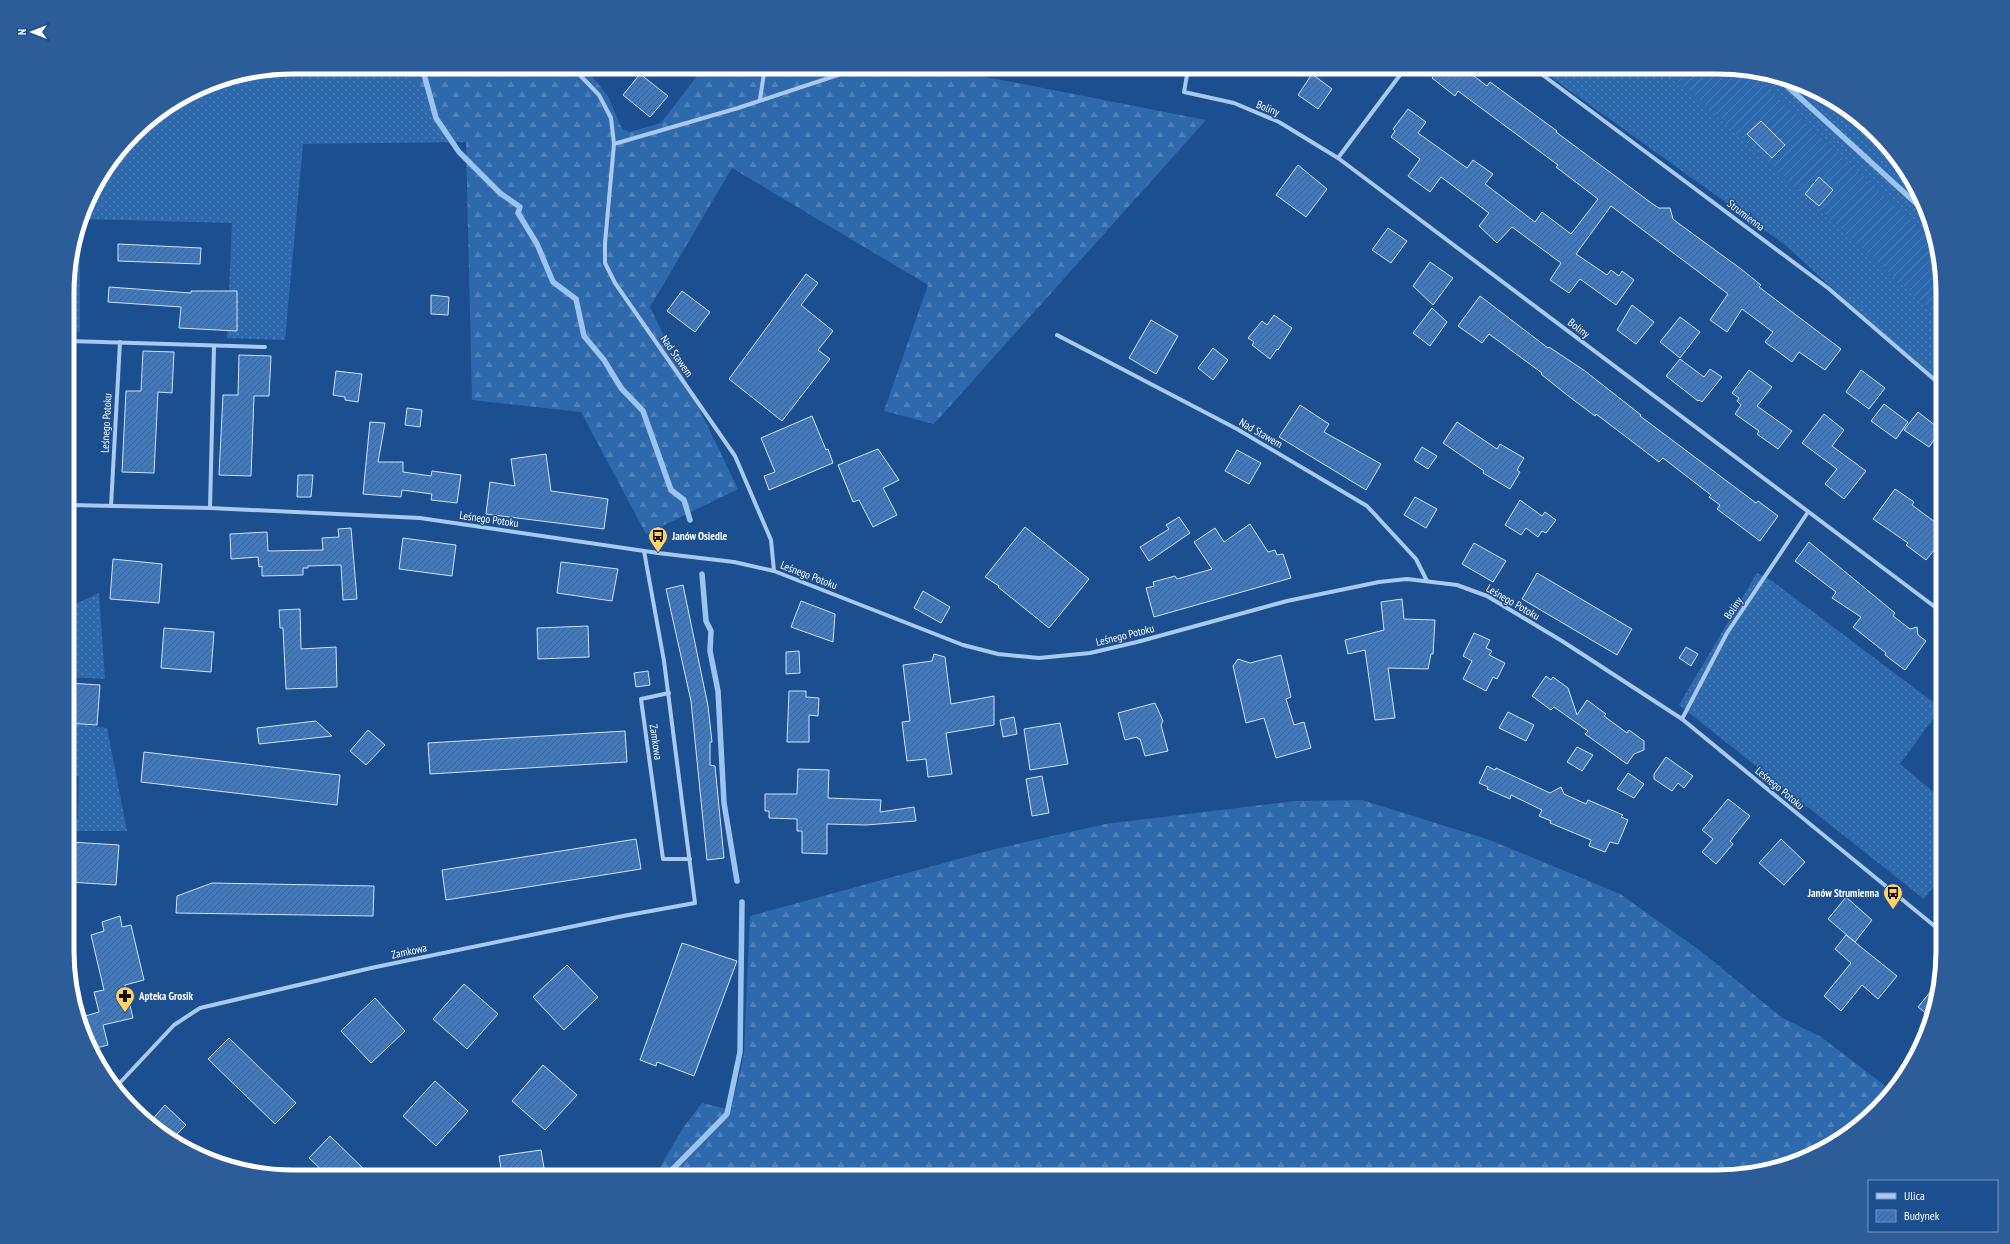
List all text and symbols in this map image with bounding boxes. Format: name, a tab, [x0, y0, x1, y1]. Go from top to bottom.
north arrow	[12, 12, 52, 52]
text: N	[15, 29, 29, 35]
street label: Boliny	[1254, 97, 1282, 119]
street label: Strumienna	[1724, 196, 1768, 234]
street label: Boliny	[1565, 315, 1593, 341]
street label: Nad Stawem	[658, 332, 696, 380]
street label: Leśnego Potoku	[97, 393, 115, 453]
street label: Nad Stawem	[1237, 415, 1285, 451]
street label: Leśnego Potoku	[459, 508, 520, 530]
bus stop icon: Janów Osiedle	[647, 525, 669, 553]
place label: Janów Osiedle	[671, 529, 728, 543]
street label: Leśnego Potoku	[779, 558, 840, 592]
street label: Leśnego Potoku	[1484, 581, 1542, 623]
street label: Boliny	[1721, 593, 1746, 622]
street label: Leśnego Potoku	[1094, 621, 1156, 649]
street label: Zamkowa	[647, 723, 665, 761]
street label: Leśnego Potoku	[1753, 763, 1807, 813]
bus stop icon: Janów Strumienna	[1882, 882, 1904, 910]
place label: Janów Strumienna	[1807, 886, 1879, 900]
street label: Zamkowa	[390, 940, 428, 962]
pharmacy icon: Apteka Grosik	[114, 985, 136, 1013]
place label: Apteka Grosik	[138, 989, 193, 1003]
legend	[1868, 1180, 1998, 1232]
text: Ulica	[1904, 1188, 1925, 1203]
text: Budynek	[1904, 1208, 1940, 1223]

